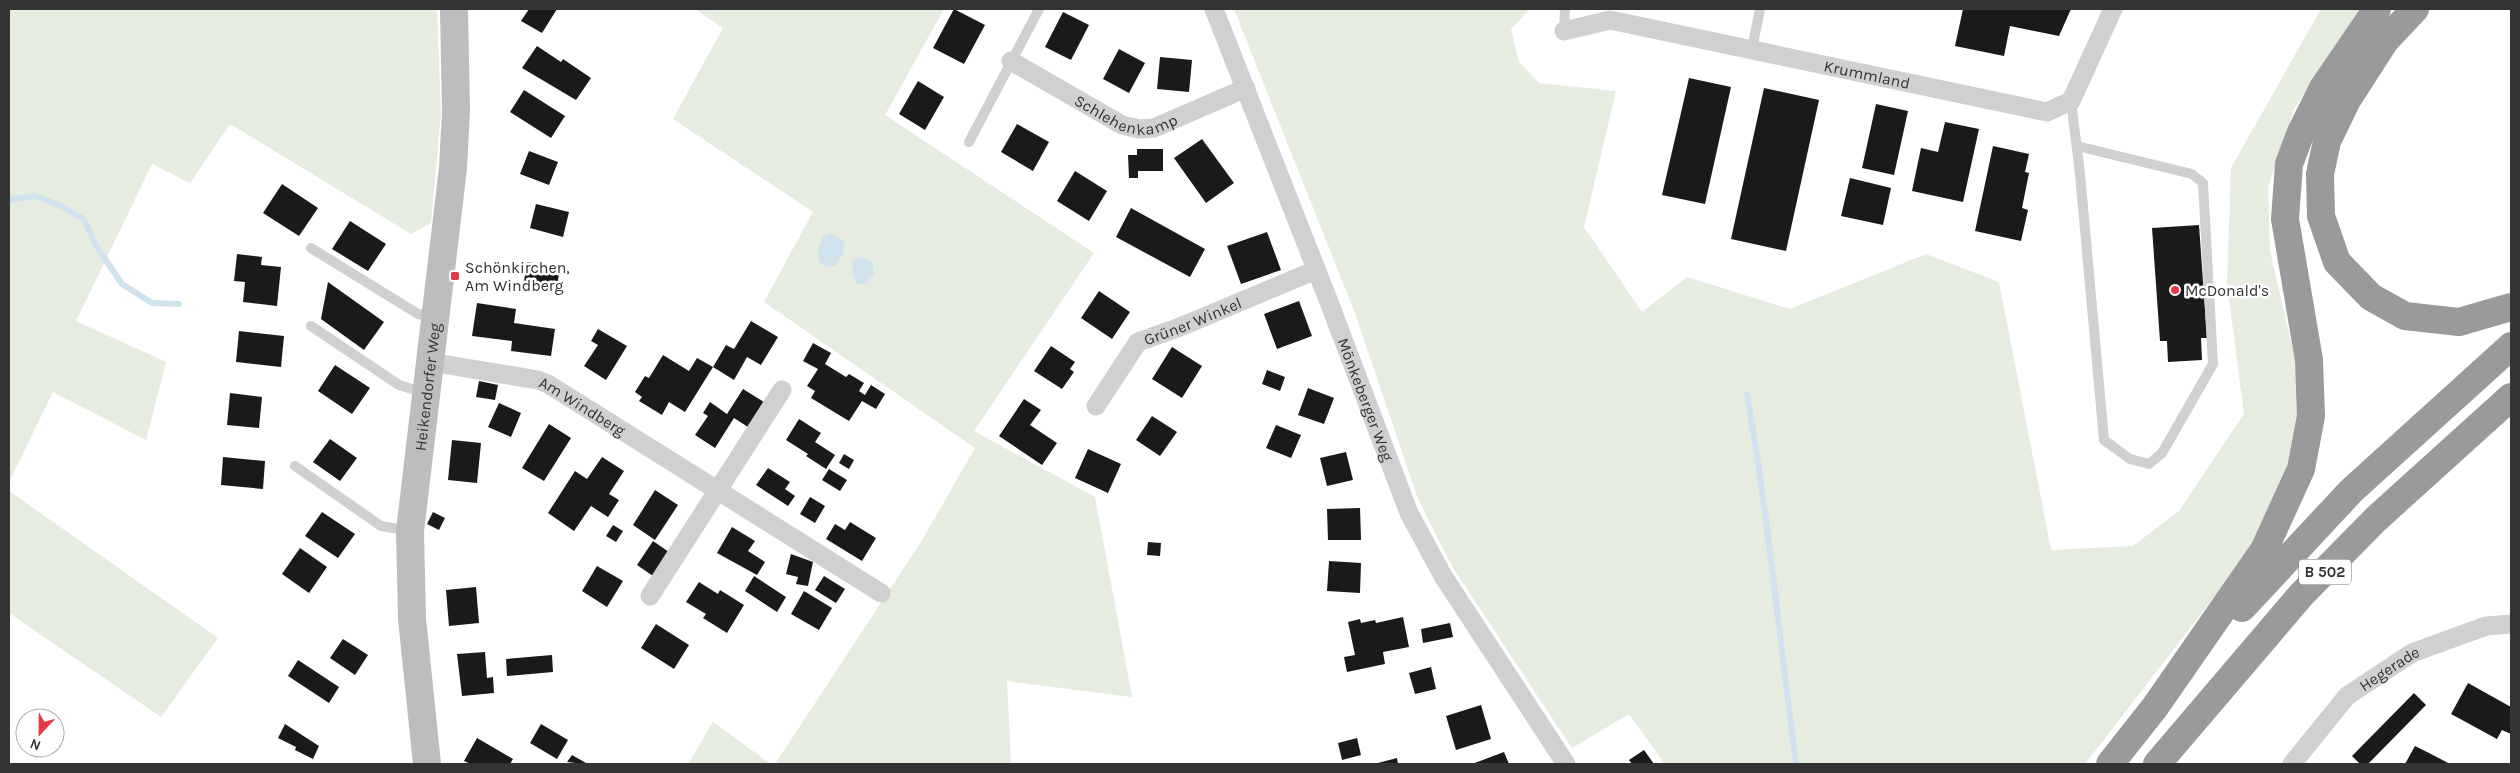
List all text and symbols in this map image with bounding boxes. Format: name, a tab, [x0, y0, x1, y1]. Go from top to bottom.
street label: Krummland	[1822, 56, 1912, 93]
street label: Schlehenkamp	[1071, 91, 1180, 139]
place label: Schönkirchen, Am Windberg	[465, 258, 570, 295]
marker: Schönkirchen, Am Windberg	[449, 270, 461, 282]
place label: McDonald's	[2185, 281, 2269, 300]
marker: McDonald's	[2169, 284, 2181, 296]
street label: Grüner Winkel	[1141, 293, 1244, 349]
street label: Heikendorfer Weg	[411, 322, 445, 452]
street label: Mönkeberger Weg	[1333, 335, 1397, 464]
street label: Am Windberg	[536, 372, 629, 440]
road number: B 502	[2299, 560, 2351, 584]
street label: Hegerade	[2356, 642, 2422, 695]
north arrow	[15, 708, 65, 758]
text: N	[27, 735, 43, 754]

